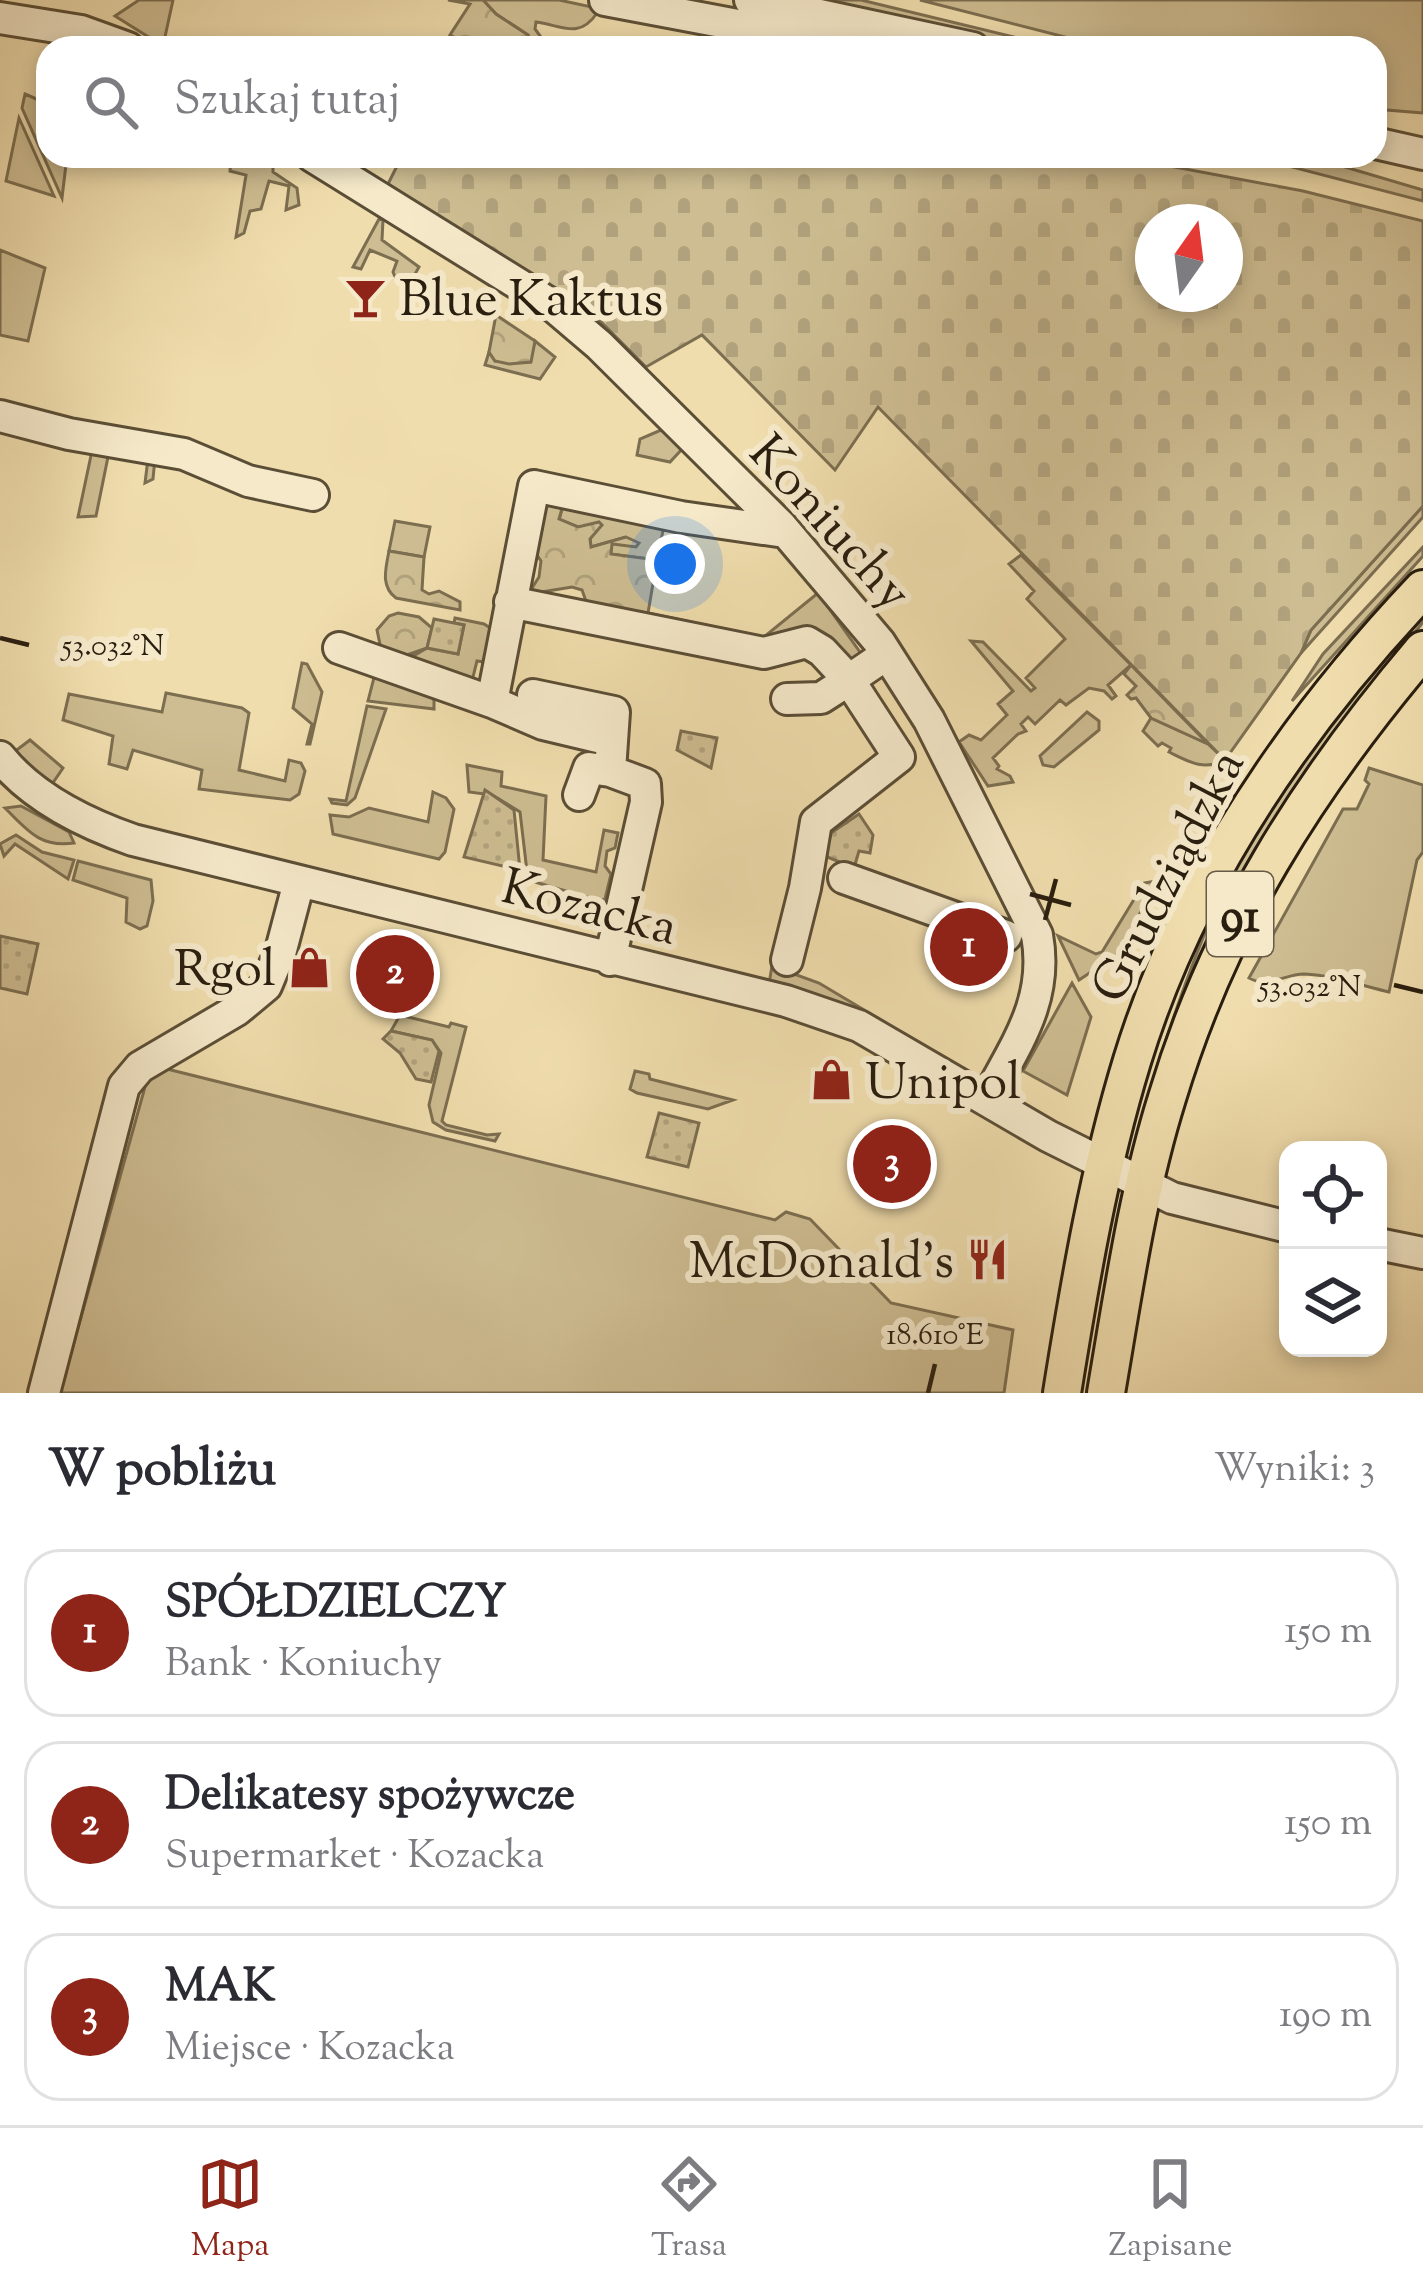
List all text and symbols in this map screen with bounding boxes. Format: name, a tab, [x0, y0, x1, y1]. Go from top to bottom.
search box	[36, 36, 1387, 168]
icon: search	[78, 69, 144, 135]
text: Szukaj tutaj	[174, 70, 400, 135]
north arrow	[1135, 204, 1243, 312]
place label: Blue Kaktus	[399, 266, 663, 339]
bar icon: Blue Kaktus	[342, 274, 388, 320]
street label: Koniuchy	[729, 421, 927, 629]
your location	[645, 534, 705, 594]
text: 53.032°N	[60, 626, 164, 669]
street label: Grudziądzka	[1076, 738, 1266, 1017]
street label: Kozacka	[493, 853, 684, 967]
road number: 91	[1207, 872, 1273, 956]
pin: 1	[930, 902, 1008, 992]
pin: 2	[356, 929, 434, 1019]
place label: Rgol	[174, 936, 276, 1009]
shop icon: Rgol	[287, 944, 333, 990]
text: 53.032°N	[1257, 967, 1361, 1010]
place label: Unipol	[865, 1049, 1021, 1122]
shop icon: Unipol	[808, 1057, 854, 1103]
pin: 3	[853, 1119, 931, 1209]
map controls	[1279, 1141, 1387, 1357]
button: locate	[1279, 1141, 1387, 1249]
place label: McDonald's	[689, 1228, 954, 1301]
restaurant icon: McDonald's	[965, 1236, 1011, 1282]
button: layers	[1279, 1249, 1387, 1357]
text: 18.610°E	[886, 1315, 984, 1358]
text: W pobliżu	[48, 1435, 276, 1508]
text: Wyniki: 3	[1214, 1443, 1375, 1499]
text: SPÓŁDZIELCZY	[165, 1573, 506, 1638]
text: 1	[83, 1605, 97, 1661]
text: 150 m	[1284, 1605, 1372, 1661]
text: Bank · Koniuchy	[165, 1638, 442, 1694]
text: Delikatesy spożywcze	[165, 1765, 575, 1830]
text: 2	[81, 1797, 99, 1853]
text: 150 m	[1284, 1797, 1372, 1853]
text: Supermarket · Kozacka	[165, 1830, 544, 1886]
text: MAK	[165, 1957, 275, 2022]
text: 3	[82, 1989, 98, 2045]
text: 190 m	[1279, 1989, 1372, 2045]
text: Miejsce · Kozacka	[165, 2022, 455, 2078]
tab: Mapa	[191, 2151, 269, 2271]
tab: Trasa	[651, 2151, 727, 2271]
tab: Zapisane	[1108, 2151, 1232, 2271]

